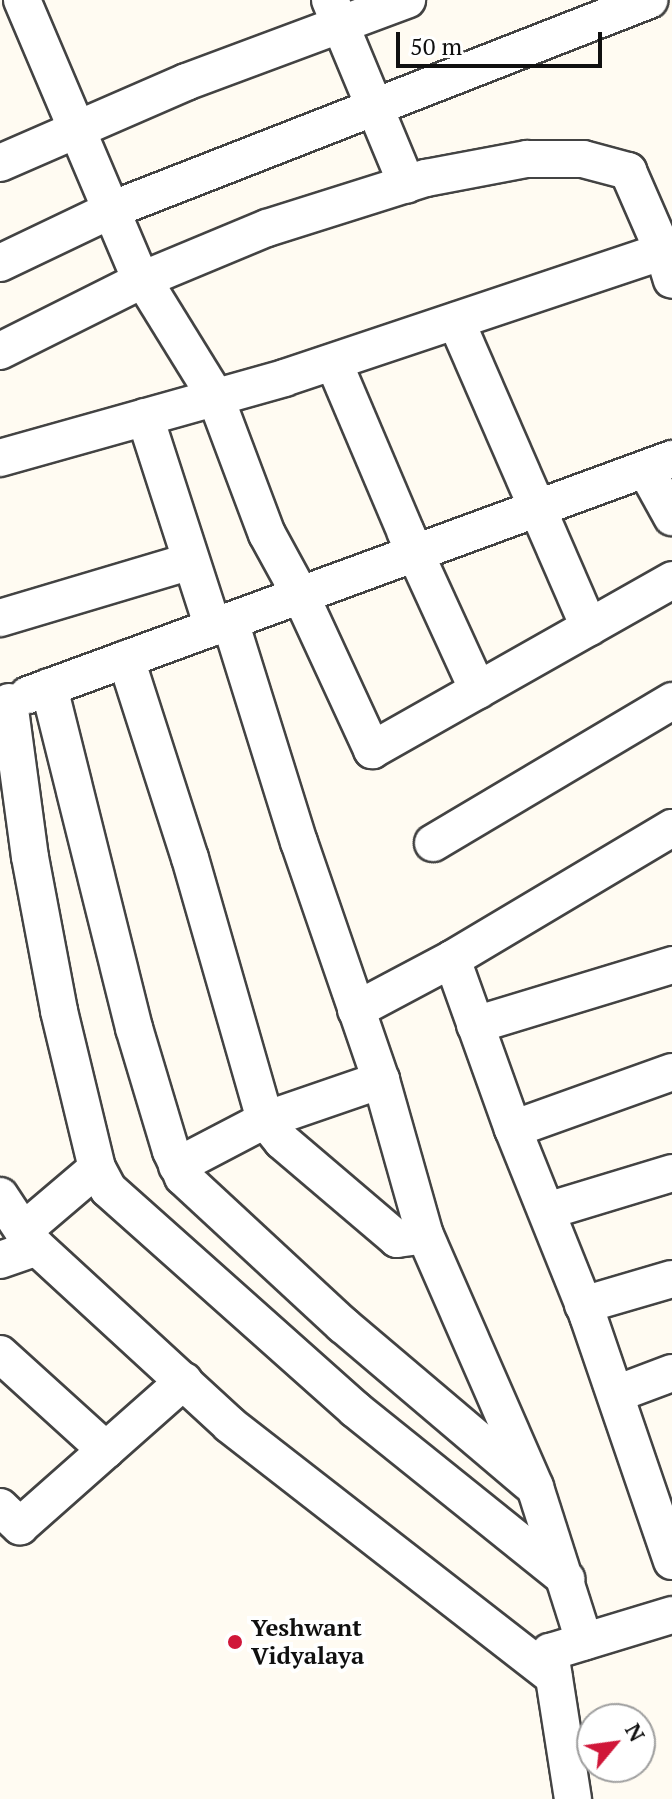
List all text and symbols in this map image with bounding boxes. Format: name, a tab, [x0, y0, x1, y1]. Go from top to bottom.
scale bar	[400, 16, 606, 66]
text: 50 m	[410, 30, 462, 62]
place label: Yeshwant Vidyalaya	[251, 1614, 364, 1670]
marker: Yeshwant Vidyalaya	[226, 1633, 244, 1651]
north arrow	[576, 1703, 656, 1783]
text: N	[619, 1718, 652, 1746]

